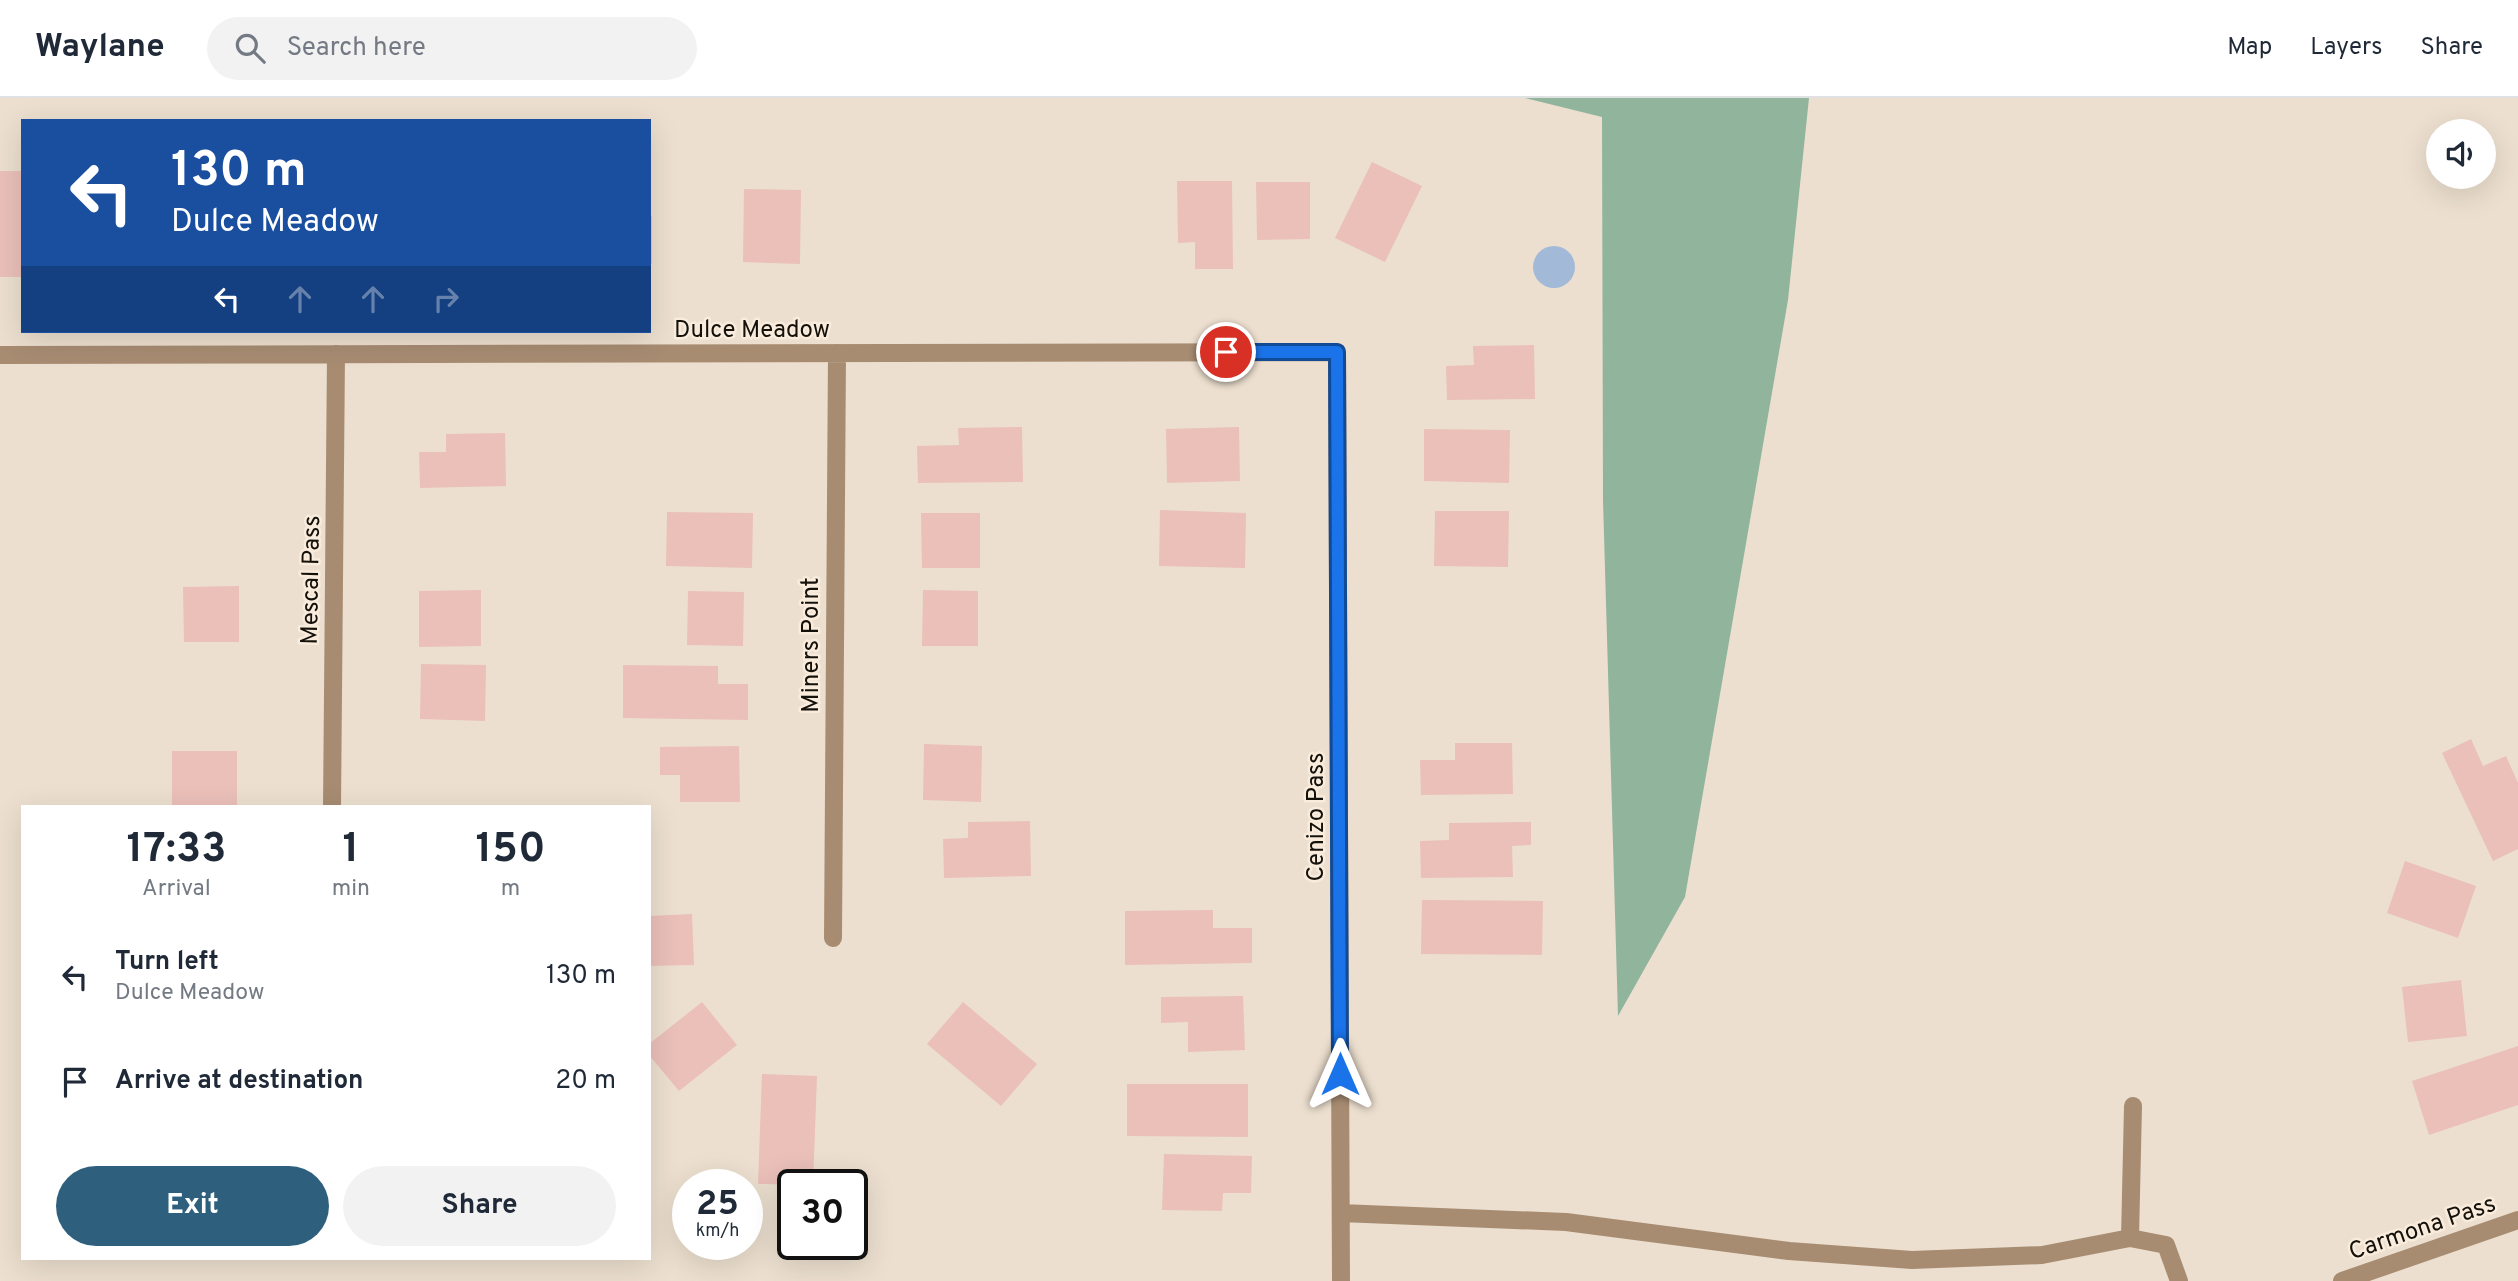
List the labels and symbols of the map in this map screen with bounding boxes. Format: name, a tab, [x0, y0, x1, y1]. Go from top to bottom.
street label: Dulce Meadow	[674, 316, 830, 346]
pin	[1196, 322, 1256, 382]
street label: Mescal Pass	[296, 515, 328, 645]
street label: Miners Point	[797, 577, 827, 713]
street label: Cenizo Pass	[1302, 752, 1332, 882]
position arrow	[1303, 1037, 1377, 1111]
speed limit sign: 30	[777, 1169, 868, 1260]
street label: Carmona Pass	[2345, 1190, 2500, 1268]

